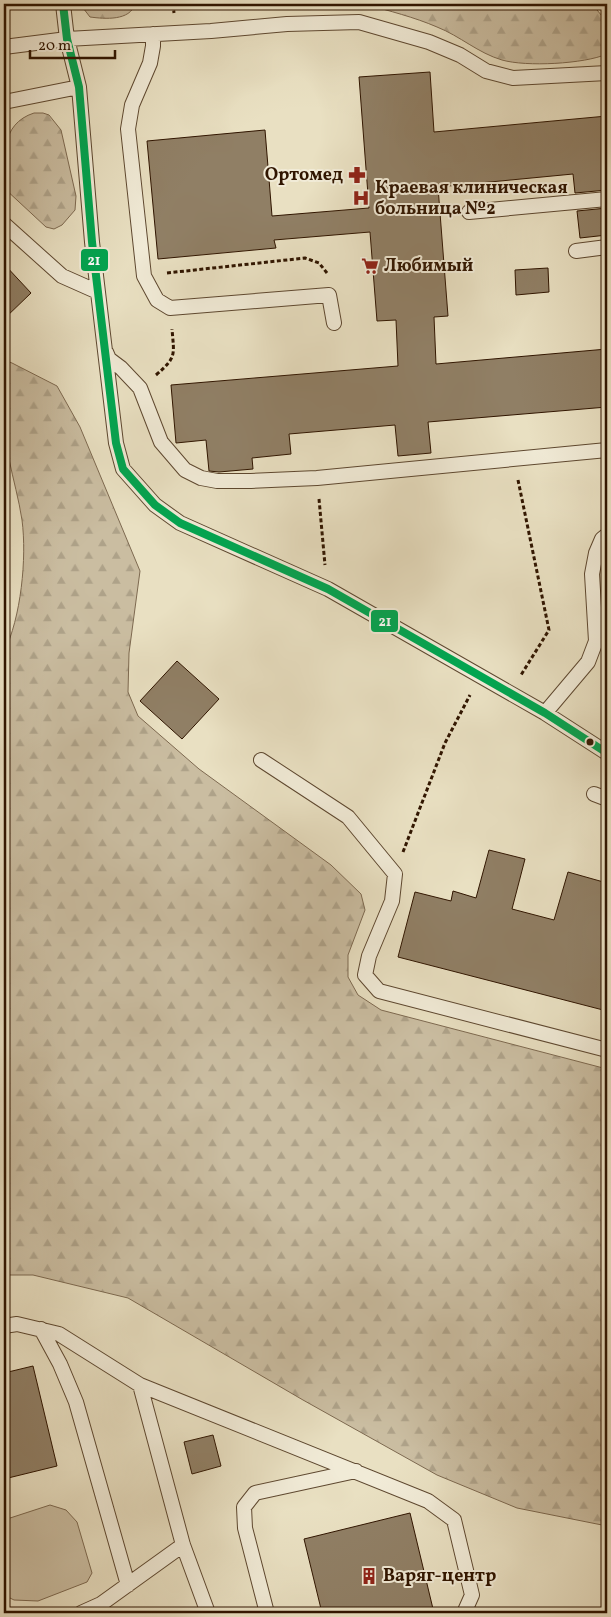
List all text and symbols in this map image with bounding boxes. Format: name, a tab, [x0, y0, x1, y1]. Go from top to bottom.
scale bar	[30, 28, 115, 60]
text: 20 m	[38, 36, 71, 57]
place label: Ортомед	[265, 163, 343, 188]
pharmacy icon: Ортомед	[347, 165, 367, 185]
place label: Краевая клиническая больница №2	[375, 176, 568, 222]
hospital icon: Краевая клиническая больница №2	[351, 188, 371, 208]
line badge: 21	[80, 248, 109, 272]
text: 21	[88, 252, 100, 271]
place label: Любимый	[384, 254, 473, 279]
supermarket icon: Любимый	[360, 256, 380, 276]
line badge: 21	[370, 609, 399, 633]
text: 21	[379, 613, 391, 632]
unlabelled marker	[585, 737, 595, 747]
place label: Варяг-центр	[383, 1564, 496, 1589]
building icon: Варяг-центр	[359, 1566, 379, 1586]

